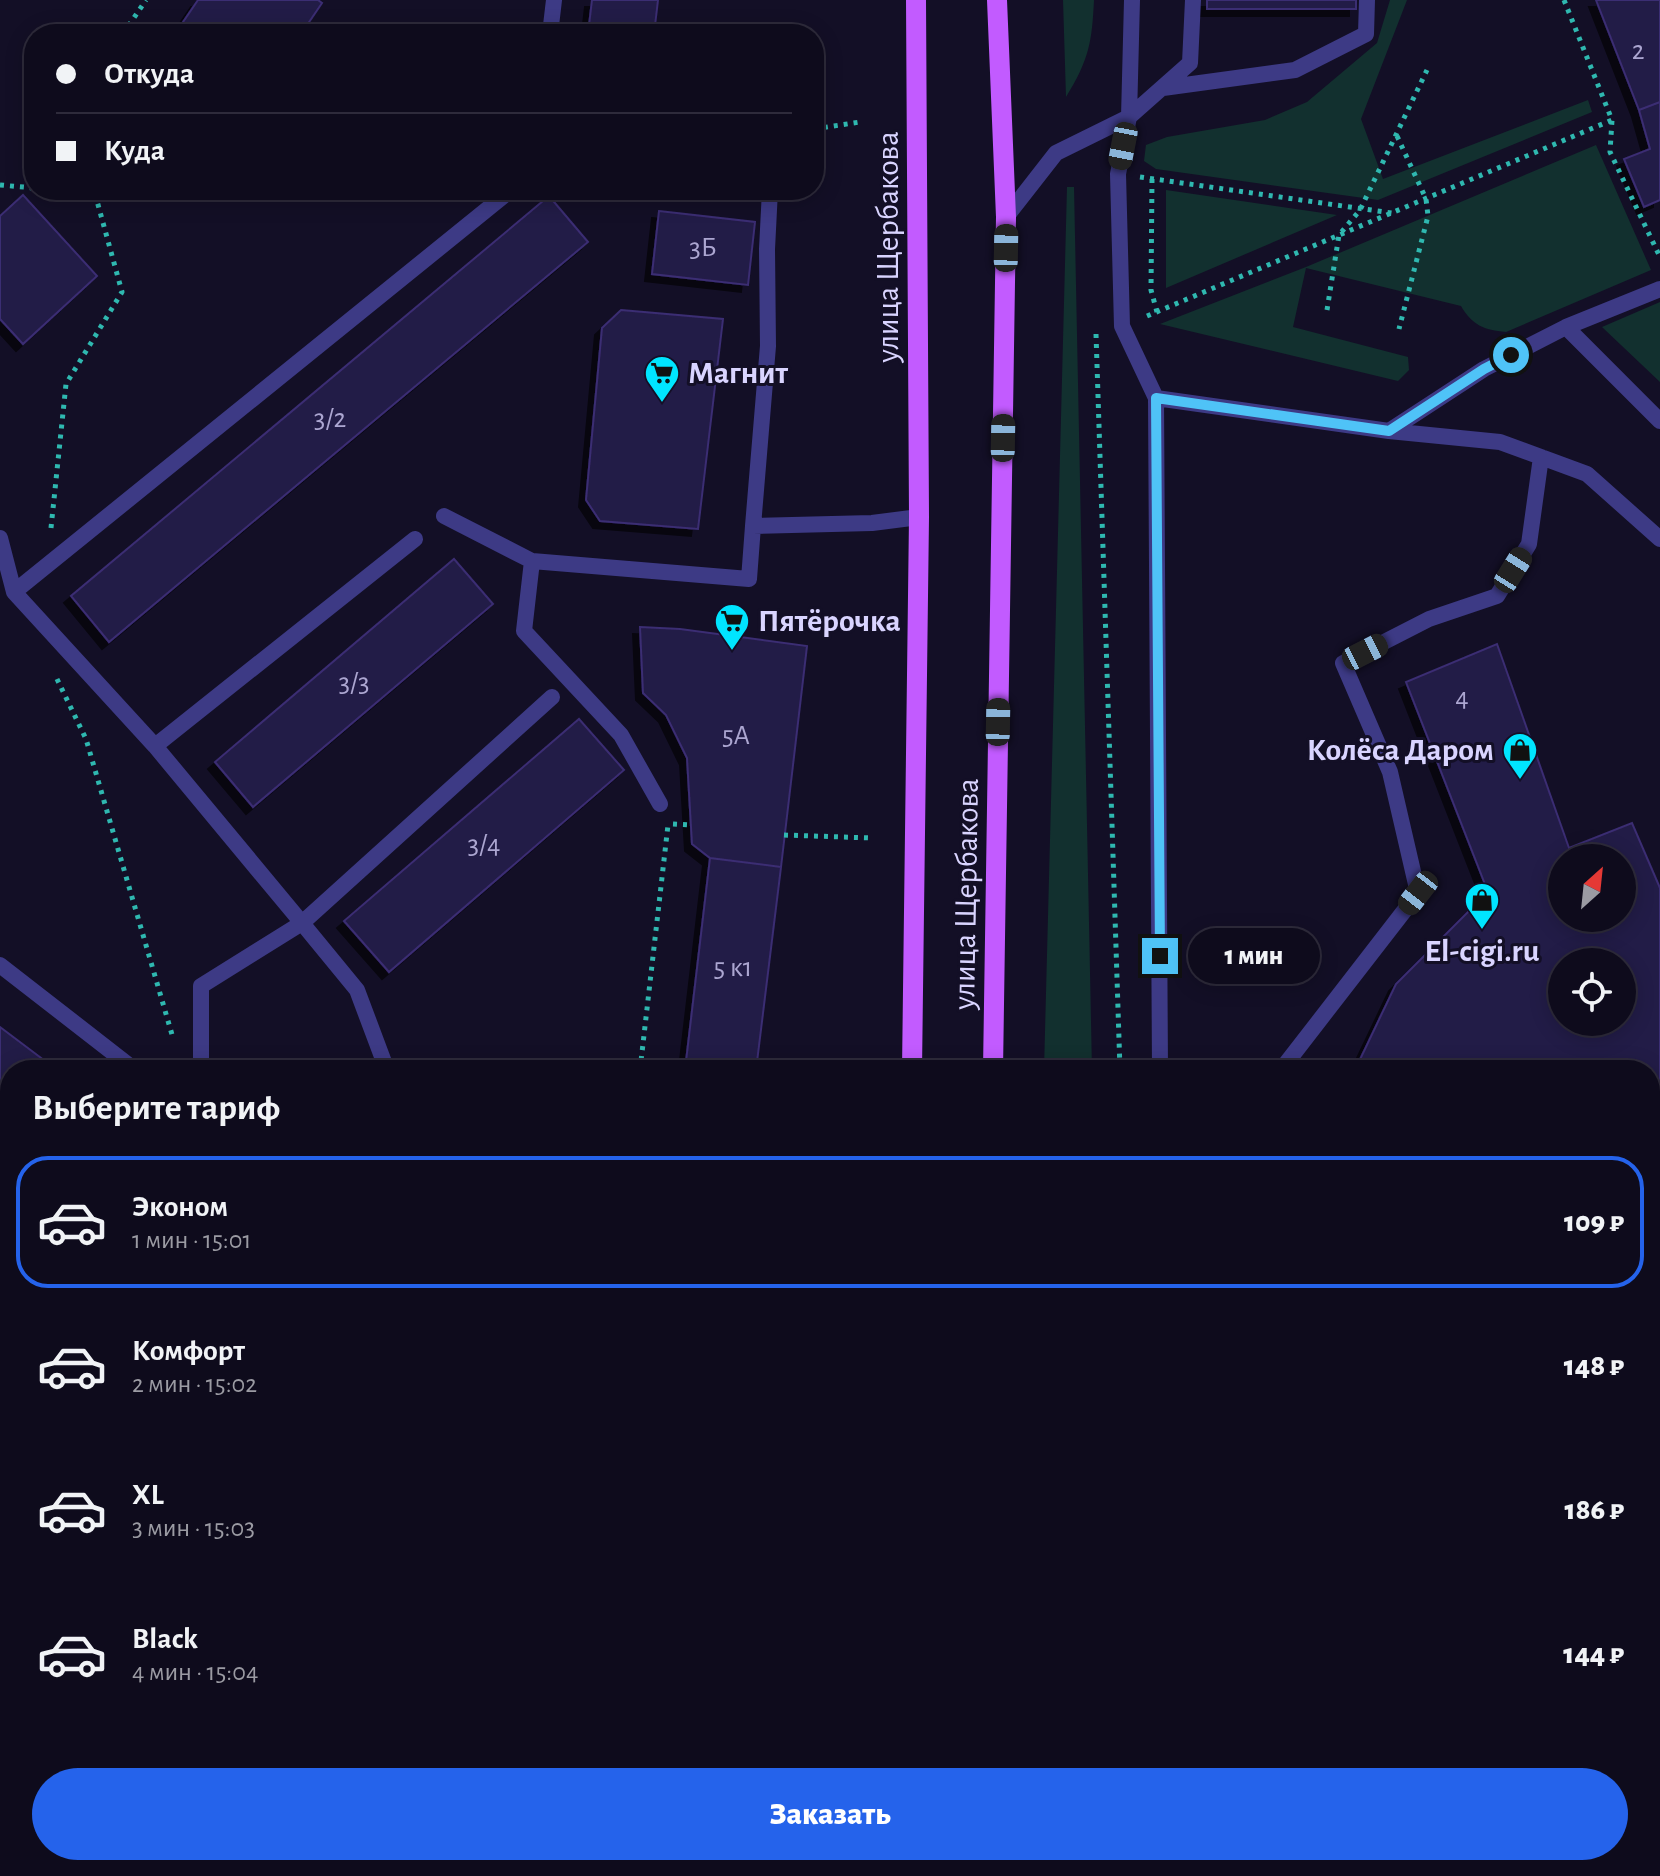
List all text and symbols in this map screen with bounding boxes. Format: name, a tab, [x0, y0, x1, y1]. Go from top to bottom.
house number: 2	[1632, 37, 1644, 65]
text: Откуда	[104, 59, 194, 89]
car	[1107, 120, 1139, 172]
street label: улица Щербакова	[872, 131, 904, 364]
text: Куда	[104, 136, 165, 166]
car	[994, 224, 1018, 272]
house number: 3Б	[689, 234, 717, 262]
route start	[1493, 337, 1529, 373]
supermarket icon: Магнит	[643, 354, 681, 404]
place label: Магнит	[688, 357, 788, 389]
house number: 3/2	[314, 405, 346, 433]
car	[991, 414, 1015, 462]
car	[1490, 543, 1536, 597]
supermarket icon: Пятёрочка	[713, 602, 751, 652]
place label: Пятёрочка	[758, 605, 901, 637]
car	[1338, 630, 1392, 674]
house number: 3/3	[338, 669, 370, 697]
house number: 4	[1455, 684, 1469, 712]
car	[986, 698, 1010, 746]
house number: 5А	[722, 722, 750, 750]
shop icon: Колёса Даром	[1501, 731, 1539, 781]
place label: Колёса Даром	[1307, 734, 1494, 766]
street label: улица Щербакова	[948, 778, 984, 1011]
house number: 3/4	[467, 831, 501, 859]
north arrow	[1548, 844, 1636, 932]
map controls	[1548, 844, 1636, 1036]
car	[1394, 867, 1442, 919]
shop icon: El-cigi.ru	[1463, 881, 1501, 931]
callout: 1 мин	[1188, 928, 1320, 984]
place label: El-cigi.ru	[1424, 935, 1540, 967]
route end	[1142, 938, 1178, 974]
text: 1 мин	[1225, 943, 1283, 969]
button: locate	[1548, 948, 1636, 1036]
house number: 5 к1	[714, 954, 752, 982]
text: Выберите тариф	[32, 1090, 280, 1126]
icon: car	[36, 1186, 108, 1258]
text: Эконом	[132, 1192, 228, 1222]
text: 109 ₽	[1564, 1207, 1624, 1237]
text: 1 мин · 15:01	[132, 1227, 251, 1253]
icon: car	[36, 1330, 108, 1402]
text: Комфорт	[132, 1336, 245, 1366]
text: 148 ₽	[1564, 1351, 1624, 1381]
text: 2 мин · 15:02	[132, 1371, 257, 1397]
icon: car	[36, 1474, 108, 1546]
text: XL	[132, 1480, 164, 1510]
text: 186 ₽	[1564, 1495, 1624, 1525]
text: 3 мин · 15:03	[132, 1515, 255, 1541]
icon: car	[36, 1618, 108, 1690]
text: Black	[132, 1624, 198, 1654]
text: 144 ₽	[1563, 1639, 1624, 1669]
text: 4 мин · 15:04	[132, 1659, 259, 1685]
button: Заказать	[32, 1768, 1628, 1860]

